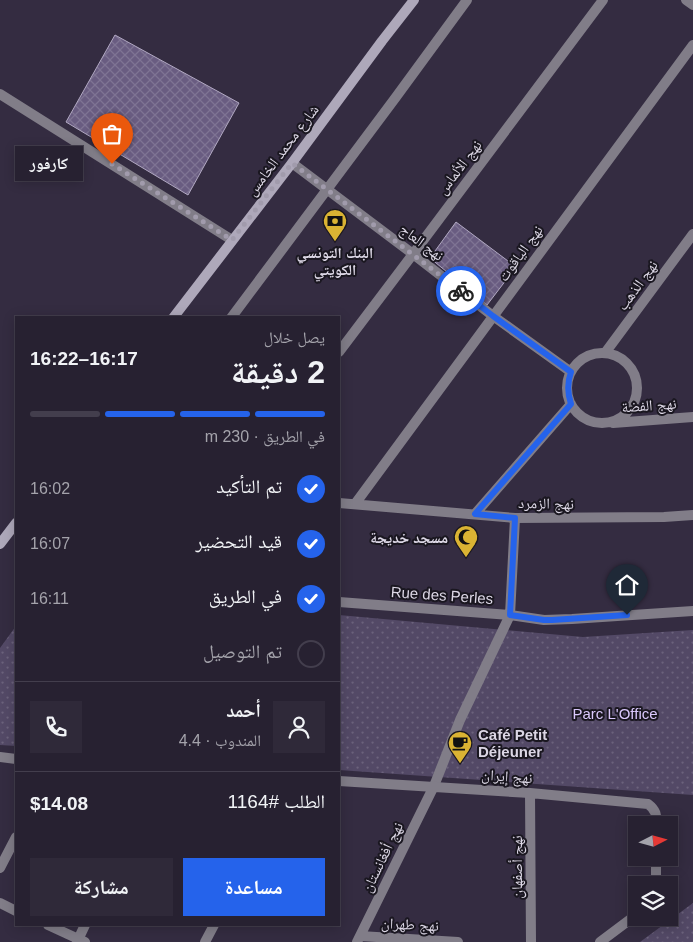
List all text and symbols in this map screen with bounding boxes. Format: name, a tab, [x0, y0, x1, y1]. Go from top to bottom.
street label: شارع محمد الخامس	[242, 101, 323, 200]
pin	[91, 113, 133, 164]
icon: bag	[98, 120, 126, 148]
street label: نهج الألماس	[433, 136, 487, 199]
callout: كارفور	[14, 146, 82, 182]
text: كارفور	[30, 155, 68, 172]
bank icon: البنك التونسي الكويتي	[322, 208, 348, 242]
street label: نهج العاج	[396, 220, 447, 266]
street label: نهج الياقوت	[494, 222, 548, 285]
place label: البنك التونسي الكويتي	[297, 244, 373, 281]
street label: نهج الذهب	[613, 257, 662, 315]
courier	[436, 266, 486, 316]
icon: bike	[447, 277, 475, 305]
text: يصل خلال	[264, 329, 325, 346]
text: 16:17–16:22	[30, 348, 138, 369]
text: 2 دقيقة	[231, 354, 325, 390]
street label: نهج الفضة	[621, 395, 677, 417]
text: في الطريق · 230 m	[205, 428, 325, 445]
icon: check	[297, 475, 325, 503]
text: تم التأكيد	[216, 476, 282, 497]
text: 16:02	[30, 480, 70, 497]
street label: نهج الزمرد	[518, 494, 574, 514]
mosque icon: مسجد خديجة	[453, 524, 479, 558]
place label: مسجد خديجة	[370, 529, 448, 546]
icon: check	[297, 530, 325, 558]
text: قيد التحضير	[196, 531, 282, 552]
text: 16:07	[30, 535, 70, 552]
pin	[606, 564, 648, 615]
icon: home	[613, 571, 641, 599]
street label: Rue des Perles	[390, 583, 494, 607]
icon: check	[297, 585, 325, 613]
text: في الطريق	[209, 586, 282, 607]
text: 16:11	[30, 590, 69, 607]
text: تم التوصيل	[203, 641, 282, 662]
text: أحمد	[226, 700, 261, 721]
button: phone	[30, 701, 82, 753]
button: person	[273, 701, 325, 753]
park label: Parc L'Office	[572, 705, 658, 722]
place label: Café Petit Déjeuner	[478, 726, 547, 760]
cafe icon: Café Petit Déjeuner	[447, 730, 473, 764]
text: المندوب · 4.4	[179, 732, 261, 749]
street label: نهج إيران	[481, 766, 533, 788]
text: الطلب #1164	[228, 791, 325, 812]
text: $14.08	[30, 793, 88, 814]
north arrow	[628, 816, 678, 866]
map controls	[628, 816, 678, 926]
street label: نهج أفغانستان	[358, 819, 408, 896]
street label: نهج أصفهان	[508, 835, 527, 899]
button: مشاركة	[30, 858, 173, 916]
button: مساعدة	[183, 858, 325, 916]
button: layers	[628, 876, 678, 926]
street label: نهج طهران	[380, 914, 439, 936]

